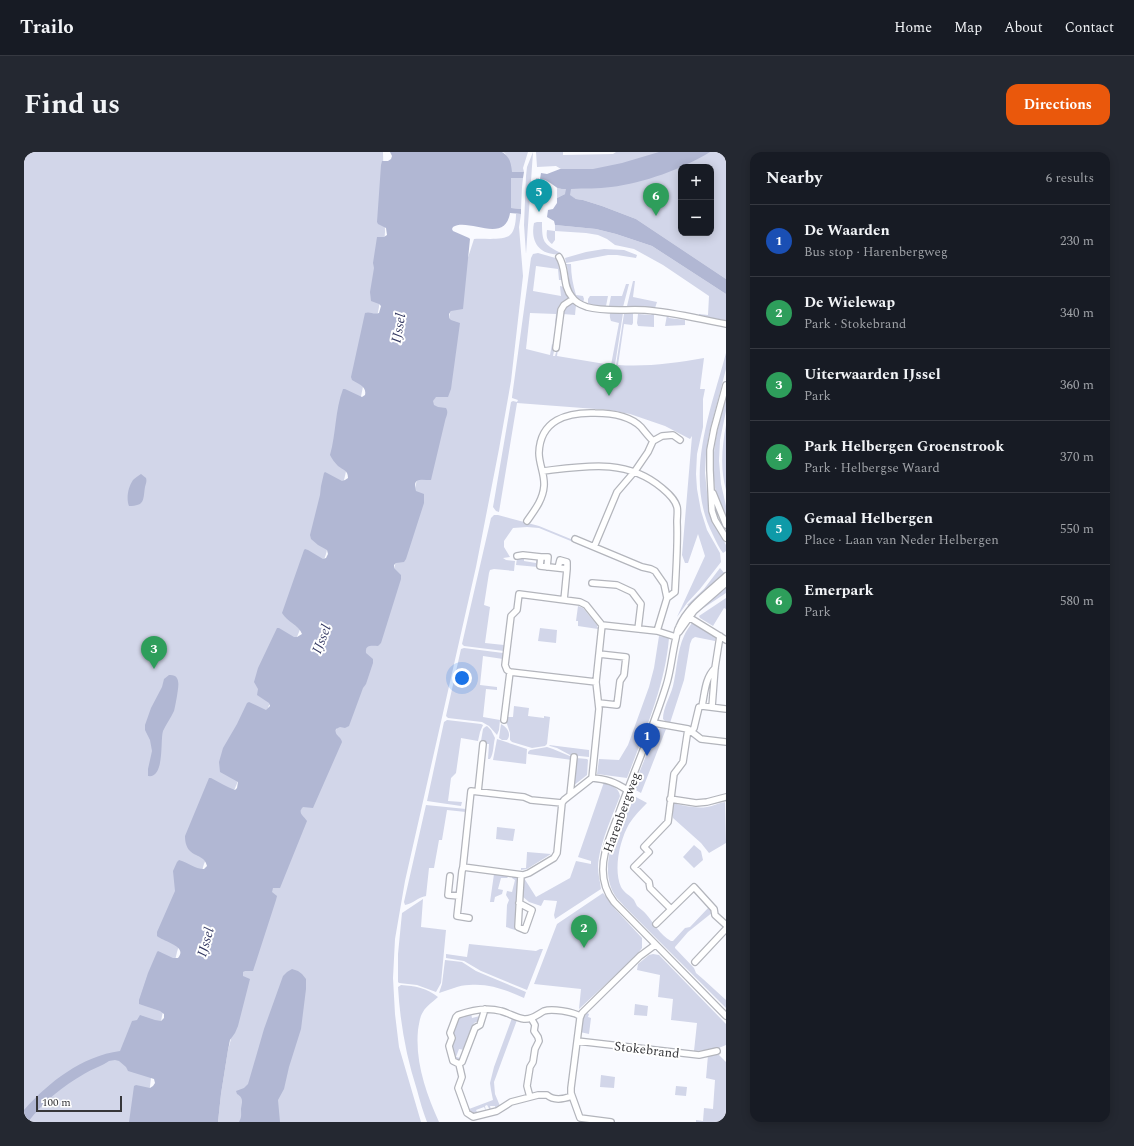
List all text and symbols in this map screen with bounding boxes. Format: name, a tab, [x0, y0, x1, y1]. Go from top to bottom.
text: Trailo	[20, 13, 74, 42]
text: Home	[894, 17, 932, 38]
text: Map	[954, 17, 982, 38]
text: About	[1004, 17, 1043, 38]
text: Contact	[1065, 17, 1114, 38]
text: Find us	[24, 83, 120, 126]
button: Directions	[1006, 84, 1110, 125]
map controls	[678, 164, 714, 236]
button: +	[678, 164, 714, 200]
text: Nearby	[766, 165, 822, 191]
text: 6 results	[1046, 168, 1094, 188]
pin: 5	[526, 179, 552, 212]
pin: 6	[643, 183, 669, 216]
button: −	[678, 200, 714, 236]
text: De Waarden	[804, 219, 890, 242]
text: 1	[775, 231, 783, 251]
text: 230 m	[1060, 231, 1094, 251]
text: Bus stop · Harenbergweg	[804, 242, 948, 262]
text: De Wielewap	[804, 291, 895, 314]
text: 2	[775, 303, 783, 323]
text: 340 m	[1060, 303, 1094, 323]
water label: IJssel	[386, 311, 411, 345]
text: Park · Stokebrand	[804, 314, 906, 334]
pin: 4	[596, 363, 622, 396]
text: Uiterwaarden IJssel	[804, 363, 941, 386]
text: 3	[775, 375, 783, 395]
text: 360 m	[1060, 375, 1094, 395]
text: Park	[804, 386, 831, 406]
text: Park Helbergen Groenstrook	[804, 435, 1004, 458]
text: 4	[775, 447, 783, 467]
text: 370 m	[1060, 447, 1094, 467]
text: Park · Helbergse Waard	[804, 458, 940, 478]
text: Gemaal Helbergen	[804, 507, 933, 530]
text: 5	[775, 519, 783, 539]
text: 550 m	[1060, 519, 1094, 539]
text: Place · Laan van Neder Helbergen	[804, 530, 999, 550]
text: Emerpark	[804, 579, 874, 602]
text: 6	[775, 591, 783, 611]
text: 580 m	[1060, 591, 1094, 611]
text: Park	[804, 602, 831, 622]
water label: IJssel	[306, 621, 337, 657]
pin: 3	[141, 636, 167, 669]
your location	[452, 668, 472, 688]
pin: 1	[634, 723, 660, 756]
street label: Harenbergweg	[598, 769, 646, 856]
pin: 2	[571, 915, 597, 948]
water label: IJssel	[191, 925, 220, 959]
street label: Stokebrand	[613, 1036, 681, 1064]
scale bar	[36, 1094, 122, 1113]
text: 100 m	[42, 1094, 71, 1111]

